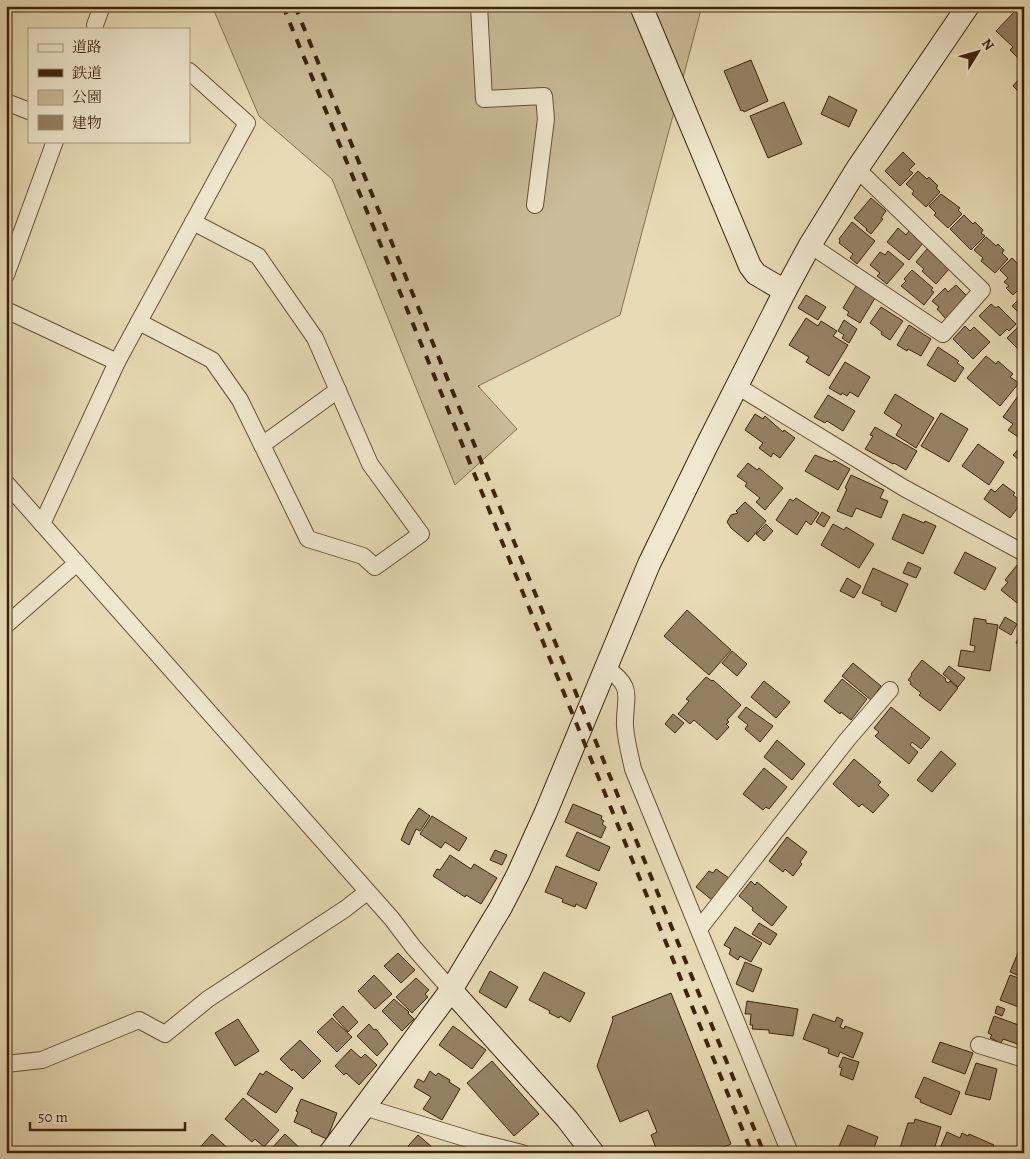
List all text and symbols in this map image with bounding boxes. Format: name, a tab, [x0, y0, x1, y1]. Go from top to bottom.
legend	[28, 28, 190, 142]
north arrow	[952, 28, 1002, 78]
text: N	[977, 35, 999, 54]
text: 道路	[72, 37, 102, 57]
text: 鉄道	[72, 63, 102, 83]
text: 公園	[72, 87, 102, 107]
text: 建物	[72, 113, 102, 133]
scale bar	[30, 1099, 185, 1131]
text: 50 m	[38, 1107, 68, 1127]

